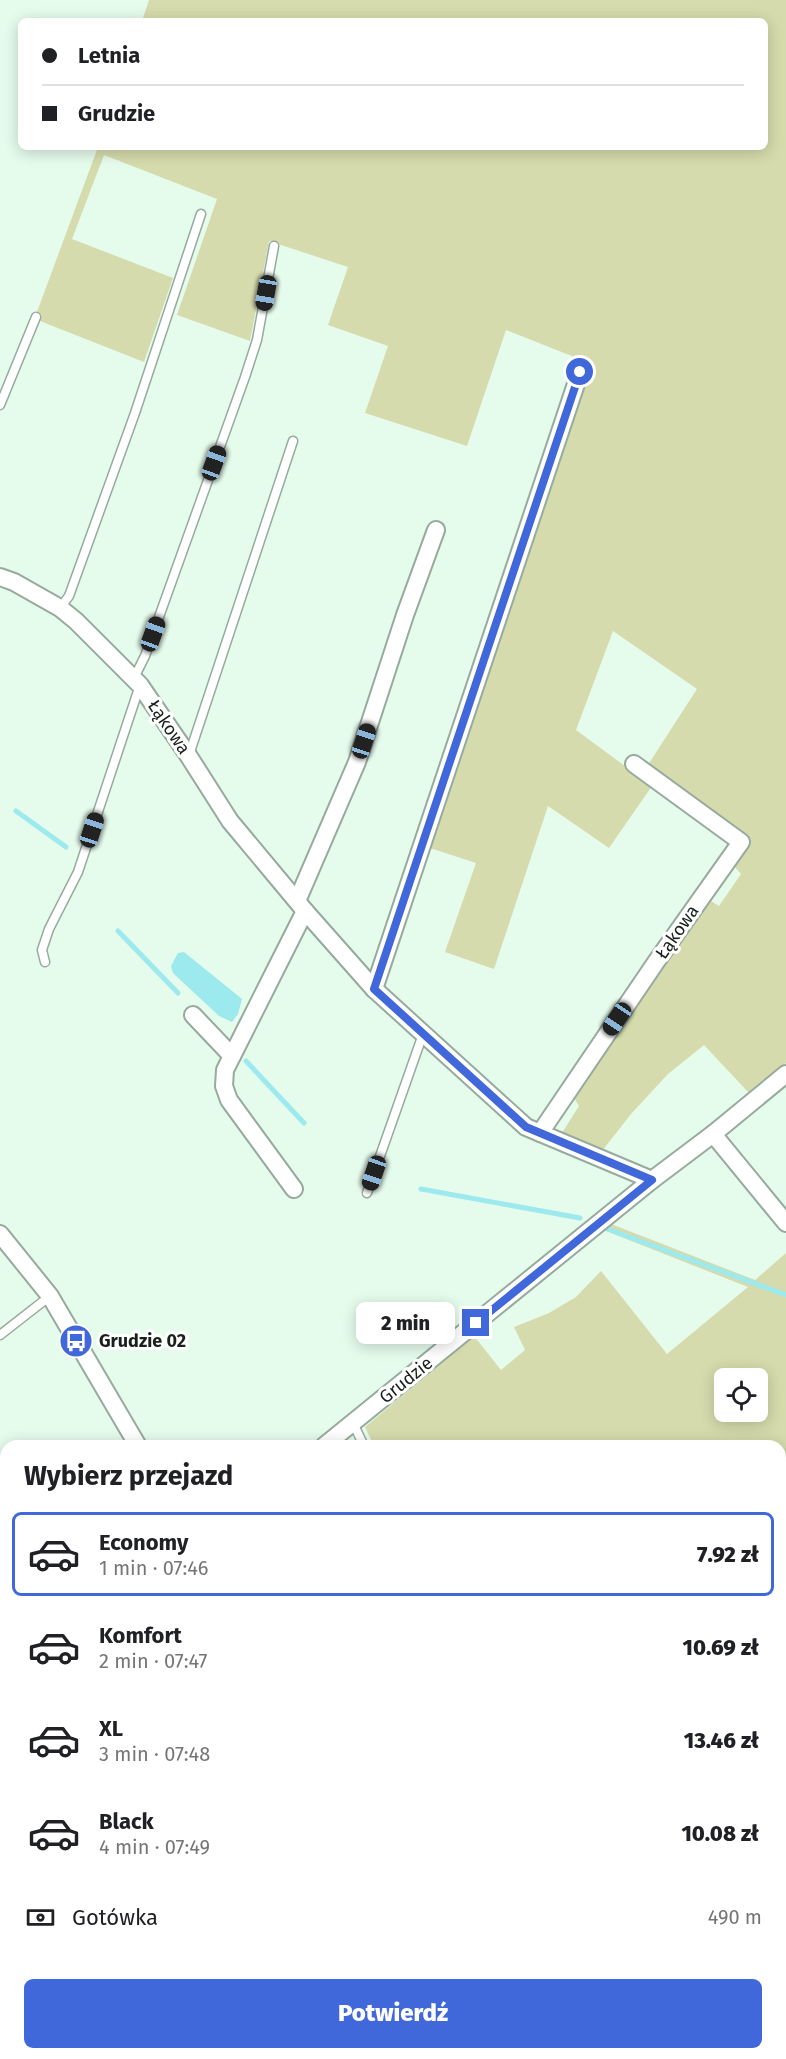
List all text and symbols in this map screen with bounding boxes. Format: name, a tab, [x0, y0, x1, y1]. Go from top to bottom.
text: Letnia	[78, 42, 140, 69]
text: Grudzie	[78, 100, 155, 127]
car	[254, 274, 278, 312]
route start	[566, 358, 593, 385]
car	[199, 443, 229, 483]
car	[138, 614, 168, 654]
street label: Łąkowa	[143, 696, 195, 758]
car	[350, 721, 378, 761]
car	[78, 810, 106, 850]
street label: Łąkowa	[651, 901, 703, 963]
car	[599, 999, 635, 1039]
car	[360, 1153, 388, 1193]
callout: 2 min	[356, 1302, 455, 1344]
route end	[462, 1309, 489, 1336]
text: 2 min	[381, 1311, 430, 1335]
bus stop icon: Grudzie 02	[58, 1323, 94, 1359]
place label: Grudzie 02	[99, 1330, 186, 1352]
street label: Grudzie	[375, 1352, 437, 1408]
map controls	[714, 1368, 768, 1422]
button: locate	[714, 1368, 768, 1422]
text: Wybierz przejazd	[24, 1460, 233, 1492]
icon: car	[27, 1527, 81, 1581]
text: Economy	[99, 1529, 188, 1556]
text: 7.92 zł	[697, 1541, 759, 1568]
text: 1 min · 07:46	[99, 1556, 209, 1580]
icon: car	[27, 1620, 81, 1674]
text: Komfort	[99, 1622, 182, 1649]
text: 10.69 zł	[683, 1634, 759, 1661]
text: 2 min · 07:47	[99, 1649, 207, 1673]
icon: car	[27, 1713, 81, 1767]
text: XL	[99, 1715, 123, 1742]
text: 13.46 zł	[684, 1727, 759, 1754]
text: 3 min · 07:48	[99, 1742, 210, 1766]
icon: car	[27, 1806, 81, 1860]
text: Black	[99, 1808, 154, 1835]
text: 10.08 zł	[681, 1820, 759, 1847]
text: 4 min · 07:49	[99, 1835, 210, 1859]
icon: cash	[24, 1901, 57, 1934]
text: Gotówka	[72, 1904, 158, 1931]
text: 490 m	[708, 1905, 762, 1929]
button: Potwierdź	[24, 1979, 762, 2048]

